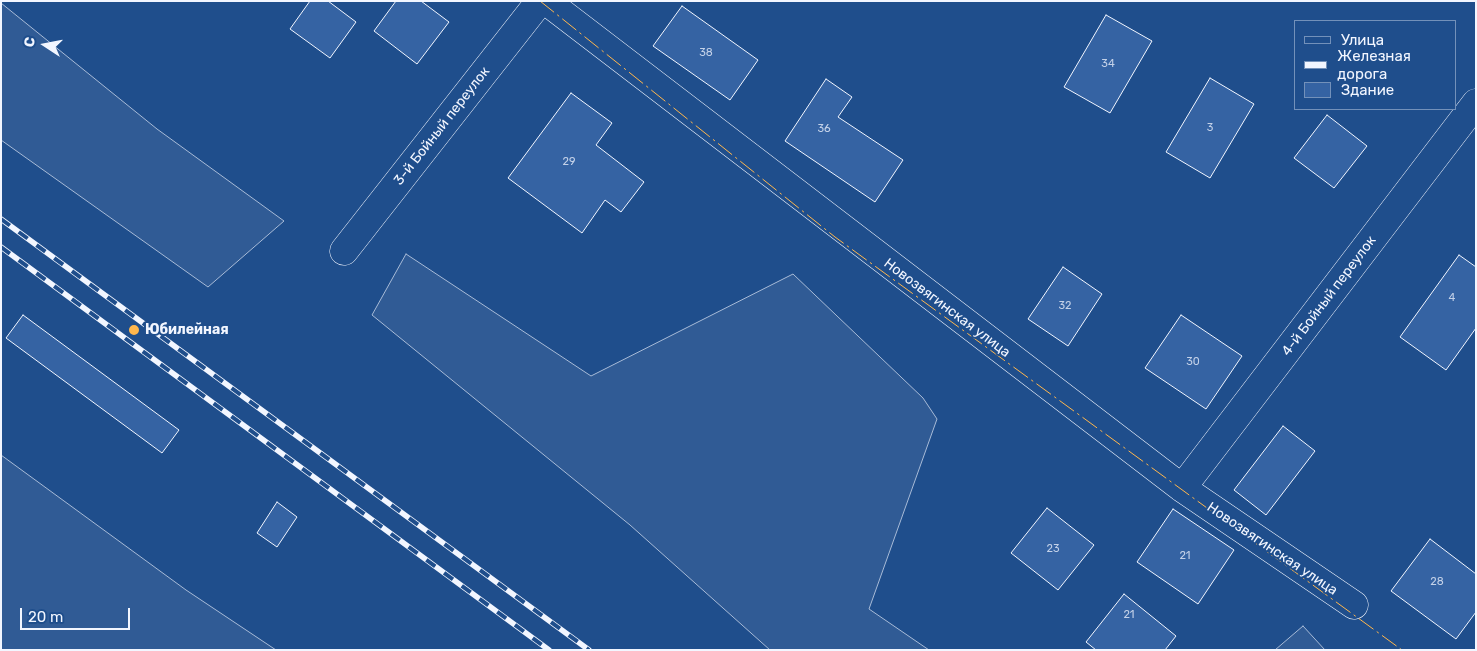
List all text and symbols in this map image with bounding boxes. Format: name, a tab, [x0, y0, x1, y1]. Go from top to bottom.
north arrow	[20, 20, 70, 70]
legend	[1294, 20, 1457, 110]
text: Улица	[1341, 31, 1384, 49]
text: С	[21, 36, 39, 48]
house number: 38	[699, 46, 713, 60]
text: Железная дорога	[1337, 47, 1411, 83]
house number: 34	[1101, 57, 1115, 71]
street label: 3-й Бойный переулок	[390, 63, 494, 189]
text: Здание	[1341, 81, 1394, 99]
house number: 3	[1207, 121, 1213, 135]
house number: 36	[817, 122, 831, 136]
house number: 29	[563, 155, 575, 169]
street label: 4-й Бойный переулок	[1278, 233, 1380, 359]
street label: Новозвягинская улица	[880, 255, 1014, 361]
house number: 4	[1449, 291, 1455, 305]
house number: 32	[1058, 299, 1072, 313]
place label: Юбилейная	[145, 322, 229, 338]
marker: Юбилейная	[127, 323, 141, 337]
house number: 30	[1186, 355, 1200, 369]
street label: Новозвягинская улица	[1203, 499, 1341, 599]
house number: 23	[1046, 542, 1060, 556]
house number: 21	[1179, 549, 1191, 563]
house number: 28	[1430, 575, 1444, 589]
scale bar	[22, 598, 132, 630]
text: 20 m	[28, 608, 63, 626]
house number: 21	[1123, 608, 1135, 622]

